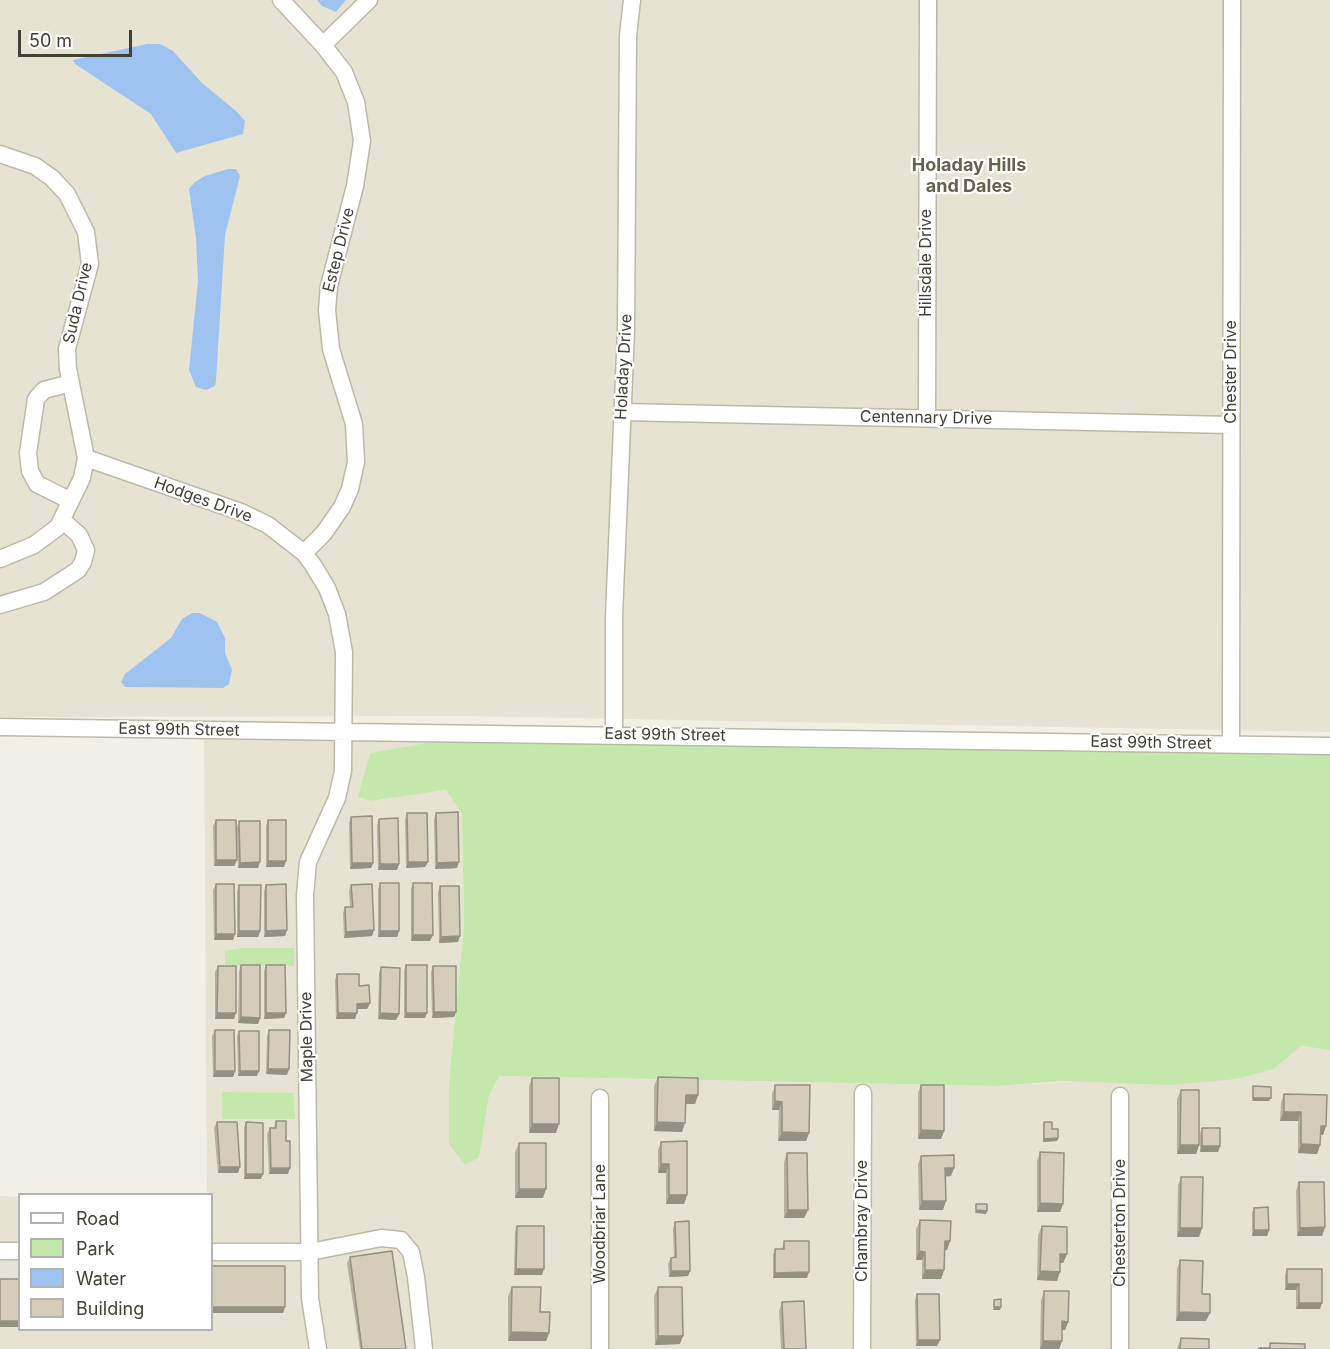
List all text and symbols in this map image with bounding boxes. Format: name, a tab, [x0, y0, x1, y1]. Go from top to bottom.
scale bar	[21, 18, 135, 56]
text: 50 m	[29, 30, 72, 51]
district label: Holaday Hills and Dales	[912, 155, 1026, 198]
street label: Estep Drive	[319, 206, 359, 294]
street label: Hillsdale Drive	[916, 209, 936, 317]
street label: Suda Drive	[59, 261, 97, 345]
street label: Holaday Drive	[612, 314, 636, 420]
street label: Chester Drive	[1221, 320, 1241, 424]
street label: Centennary Drive	[860, 407, 992, 429]
street label: Hodges Drive	[151, 473, 255, 527]
street label: East 99th Street	[118, 719, 240, 741]
street label: East 99th Street	[604, 724, 726, 746]
street label: East 99th Street	[1090, 732, 1212, 754]
street label: Maple Drive	[297, 992, 317, 1082]
street label: Chesterton Drive	[1110, 1159, 1130, 1287]
street label: Chambray Drive	[852, 1160, 872, 1282]
street label: Woodbriar Lane	[590, 1164, 610, 1284]
legend	[18, 1193, 213, 1331]
text: Road	[76, 1208, 119, 1229]
text: Park	[76, 1238, 115, 1259]
text: Water	[76, 1268, 126, 1289]
text: Building	[76, 1298, 144, 1319]

